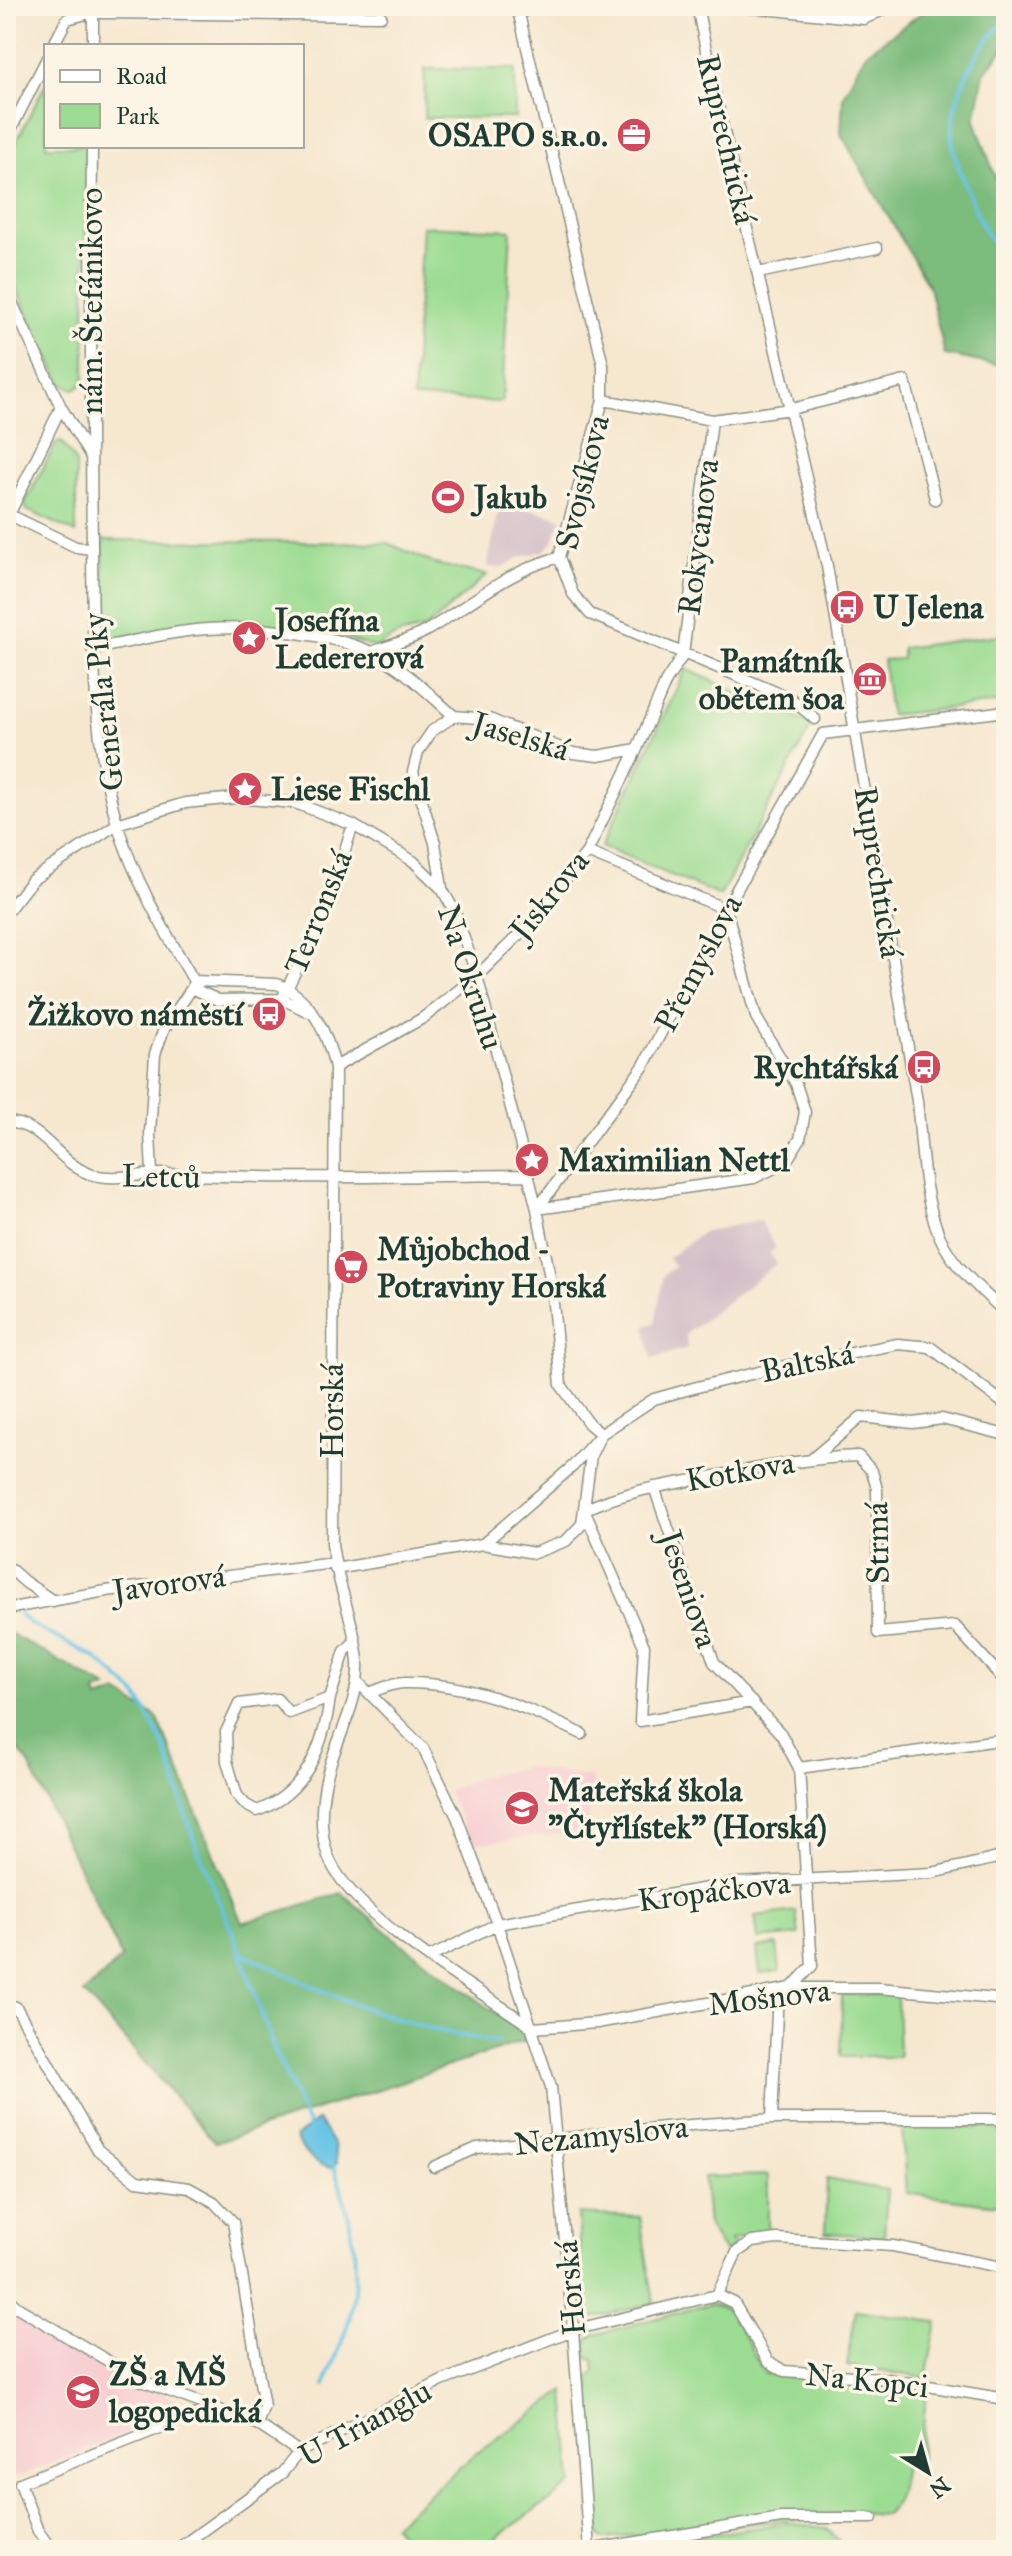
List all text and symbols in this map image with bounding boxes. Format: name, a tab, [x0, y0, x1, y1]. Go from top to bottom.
legend	[44, 44, 304, 148]
street label: Ruprechtická	[688, 50, 765, 228]
text: Road	[116, 61, 167, 91]
text: Park	[116, 101, 160, 131]
place label: OSAPO s.ʀ.ᴏ.	[428, 116, 608, 155]
office icon: OSAPO s.ʀ.ᴏ.	[615, 116, 653, 154]
street label: nám. Štefánikovo	[72, 188, 111, 414]
street label: Svojsíkova	[547, 410, 618, 553]
street label: Rokycanova	[670, 456, 727, 617]
sports icon: Jakub	[429, 478, 467, 516]
place label: Jakub	[470, 478, 547, 517]
bus stop icon: U Jelena	[828, 588, 866, 626]
place label: U Jelena	[873, 588, 985, 627]
place label: Josefína Ledererová	[271, 601, 425, 677]
street label: Generála Píky	[75, 610, 132, 793]
place icon: Josefína Ledererová	[230, 619, 268, 657]
place label: Památník obětem šoa	[699, 642, 845, 718]
museum icon: Památník obětem šoa	[851, 660, 889, 698]
street label: Jaselská	[465, 702, 574, 770]
place icon: Liese Fischl	[226, 770, 264, 808]
place label: Liese Fischl	[271, 770, 431, 809]
street label: Ruprechtická	[846, 783, 911, 961]
street label: Jiskrova	[499, 842, 598, 951]
street label: Terronská	[276, 844, 361, 980]
street label: Přemyslova	[646, 888, 751, 1038]
street label: Na Okruhu	[429, 900, 512, 1054]
place label: Žižkovo náměstí	[28, 994, 245, 1034]
bus stop icon: Žižkovo náměstí	[250, 995, 288, 1033]
place label: Rychtářská	[754, 1048, 899, 1087]
bus stop icon: Rychtářská	[905, 1048, 943, 1086]
place icon: Maximilian Nettl	[513, 1141, 551, 1179]
place label: Maximilian Nettl	[558, 1141, 791, 1180]
street label: Letců	[121, 1156, 201, 1197]
place label: Můjobchod - Potraviny Horská	[377, 1230, 607, 1306]
supermarket icon: Můjobchod - Potraviny Horská	[332, 1248, 370, 1286]
street label: Baltská	[757, 1333, 858, 1391]
street label: Horská	[313, 1363, 352, 1459]
street label: Kotkova	[683, 1443, 798, 1500]
street label: Strmá	[857, 1501, 898, 1584]
street label: Jeseniova	[649, 1523, 727, 1653]
street label: Javorová	[107, 1556, 228, 1611]
place label: Mateřská škola "Čtyřlístek" (Horská)	[548, 1771, 827, 1847]
school or university icon: Mateřská škola "Čtyřlístek" (Horská)	[503, 1789, 541, 1827]
street label: Kropáčkova	[636, 1863, 793, 1920]
street label: Mošnova	[706, 1971, 833, 2024]
street label: Nezamyslova	[512, 2107, 690, 2164]
street label: Horská	[547, 2238, 594, 2337]
place label: ZŠ a MŠ logopedická	[108, 2354, 263, 2431]
street label: Na Kopci	[803, 2355, 931, 2406]
street label: U Trianglu	[292, 2371, 438, 2476]
school or university icon: ZŠ a MŠ logopedická	[64, 2373, 102, 2411]
north arrow	[888, 2432, 968, 2512]
text: N	[924, 2471, 955, 2504]

